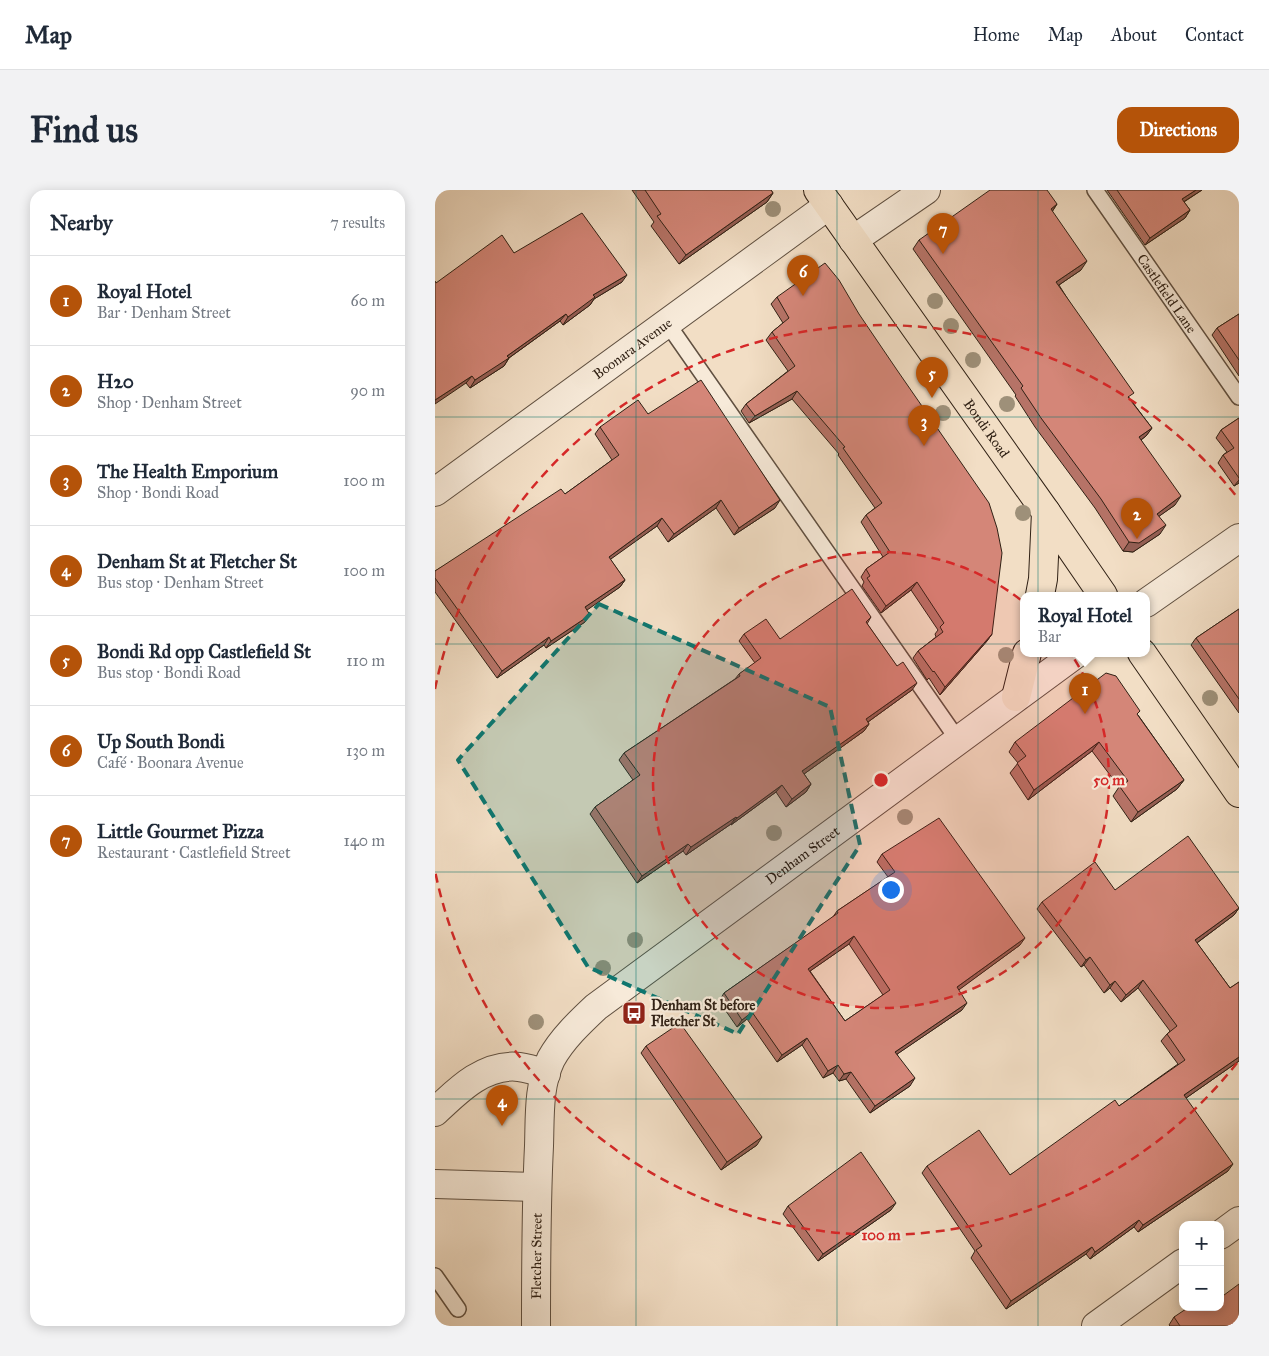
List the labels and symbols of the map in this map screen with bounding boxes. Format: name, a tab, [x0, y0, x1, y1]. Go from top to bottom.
pin: 7	[927, 213, 959, 254]
street label: Castlefield Lane	[1134, 251, 1200, 336]
pin: 6	[787, 255, 819, 296]
street label: Boonara Avenue	[589, 314, 675, 383]
pin: 5	[916, 357, 948, 398]
street label: Bondi Road	[960, 396, 1013, 461]
pin: 3	[908, 405, 940, 446]
pin: 2	[1121, 498, 1153, 539]
pin: 1	[1069, 673, 1101, 714]
centre of rings	[872, 771, 890, 789]
text: 50 m	[1093, 771, 1125, 789]
street label: Denham Street	[762, 822, 843, 888]
your location	[878, 877, 904, 903]
place label: Denham St before Fletcher St	[651, 997, 755, 1030]
bus stop icon: Denham St before Fletcher St	[621, 1000, 647, 1026]
pin: 4	[486, 1085, 518, 1126]
street label: Fletcher Street	[528, 1213, 545, 1299]
text: 100 m	[861, 1226, 901, 1244]

